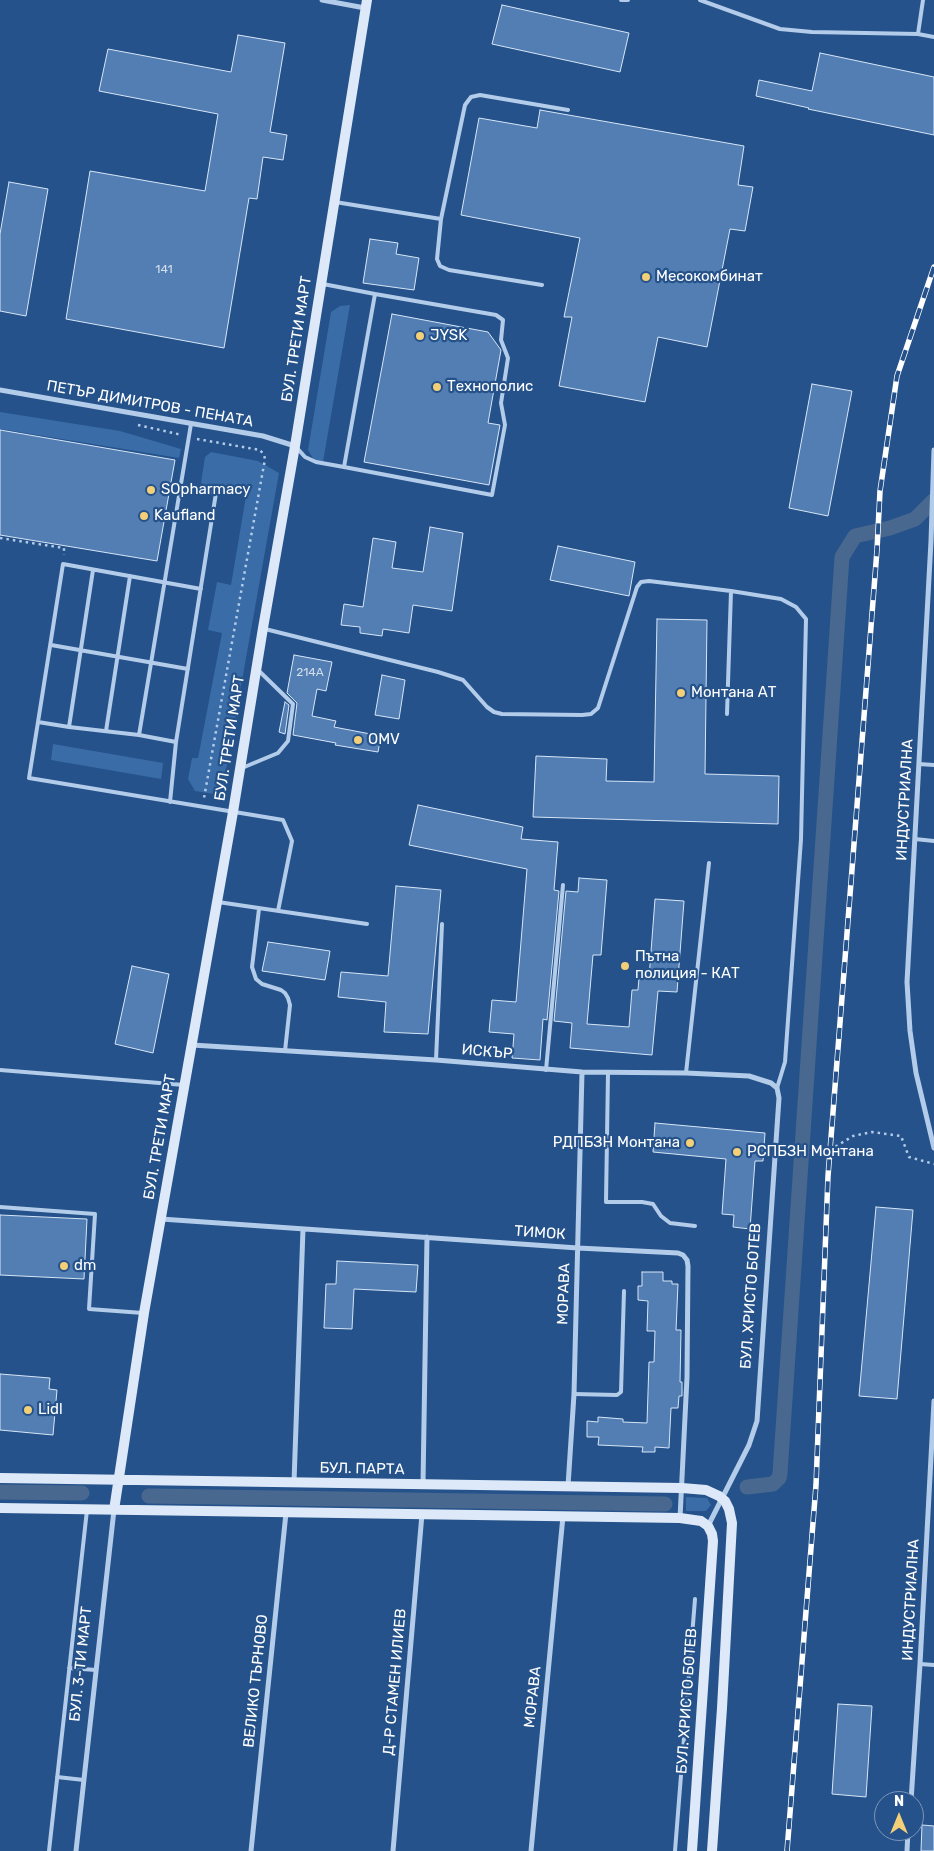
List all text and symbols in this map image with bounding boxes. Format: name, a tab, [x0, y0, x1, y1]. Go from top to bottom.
house number: 141	[155, 263, 173, 277]
place label: Месокомбинат	[656, 268, 763, 286]
marker: Месокомбинат	[640, 271, 652, 283]
street label: БУЛ. ТРЕТИ МАРТ	[278, 275, 316, 403]
place label: JYSK	[430, 327, 467, 345]
marker: JYSK	[414, 330, 426, 342]
street label: ПЕТЪР ДИМИТРОВ - ПЕНАТА	[45, 377, 255, 431]
place label: Технополис	[447, 378, 533, 396]
marker: Технополис	[431, 381, 443, 393]
place label: SOpharmacy	[161, 481, 250, 499]
marker: SOpharmacy	[145, 484, 157, 496]
place label: Kaufland	[154, 507, 216, 525]
marker: Kaufland	[138, 510, 150, 522]
house number: 214А	[296, 666, 324, 680]
street label: БУЛ. ТРЕТИ МАРТ	[211, 674, 249, 802]
place label: Монтана АТ	[691, 684, 776, 702]
marker: Монтана АТ	[675, 687, 687, 699]
place label: OMV	[368, 731, 400, 749]
marker: OMV	[352, 734, 364, 746]
street label: ИНДУСТРИАЛНА	[893, 739, 917, 861]
place label: Пътна полиция - КАТ	[635, 948, 740, 983]
marker: Пътна полиция - КАТ	[619, 960, 631, 972]
street label: ИСКЪР	[461, 1041, 513, 1063]
street label: БУЛ. ТРЕТИ МАРТ	[140, 1073, 180, 1201]
place label: РДПБЗН Монтана	[553, 1134, 680, 1152]
marker: РДПБЗН Монтана	[684, 1137, 696, 1149]
place label: РСПБЗН Монтана	[747, 1143, 874, 1161]
marker: РСПБЗН Монтана	[731, 1146, 743, 1158]
street label: ТИМОК	[514, 1222, 566, 1244]
street label: БУЛ. ХРИСТО БОТЕВ	[737, 1222, 765, 1370]
place label: dm	[74, 1257, 96, 1275]
marker: dm	[58, 1260, 70, 1272]
street label: МОРАВА	[554, 1263, 574, 1325]
place label: Lidl	[38, 1401, 63, 1419]
marker: Lidl	[22, 1404, 34, 1416]
street label: БУЛ. ПАРТА	[319, 1459, 405, 1479]
street label: ИНДУСТРИАЛНА	[899, 1539, 923, 1661]
street label: БУЛ. 3-ТИ МАРТ	[66, 1605, 96, 1723]
street label: Д-Р СТАМЕН ИЛИЕВ	[380, 1608, 410, 1756]
street label: ВЕЛИКО ТЪРНОВО	[240, 1614, 272, 1748]
street label: БУЛ. ХРИСТО БОТЕВ	[673, 1627, 701, 1775]
street label: МОРАВА	[521, 1665, 545, 1729]
north arrow	[874, 1791, 924, 1841]
text: N	[894, 1793, 904, 1810]

